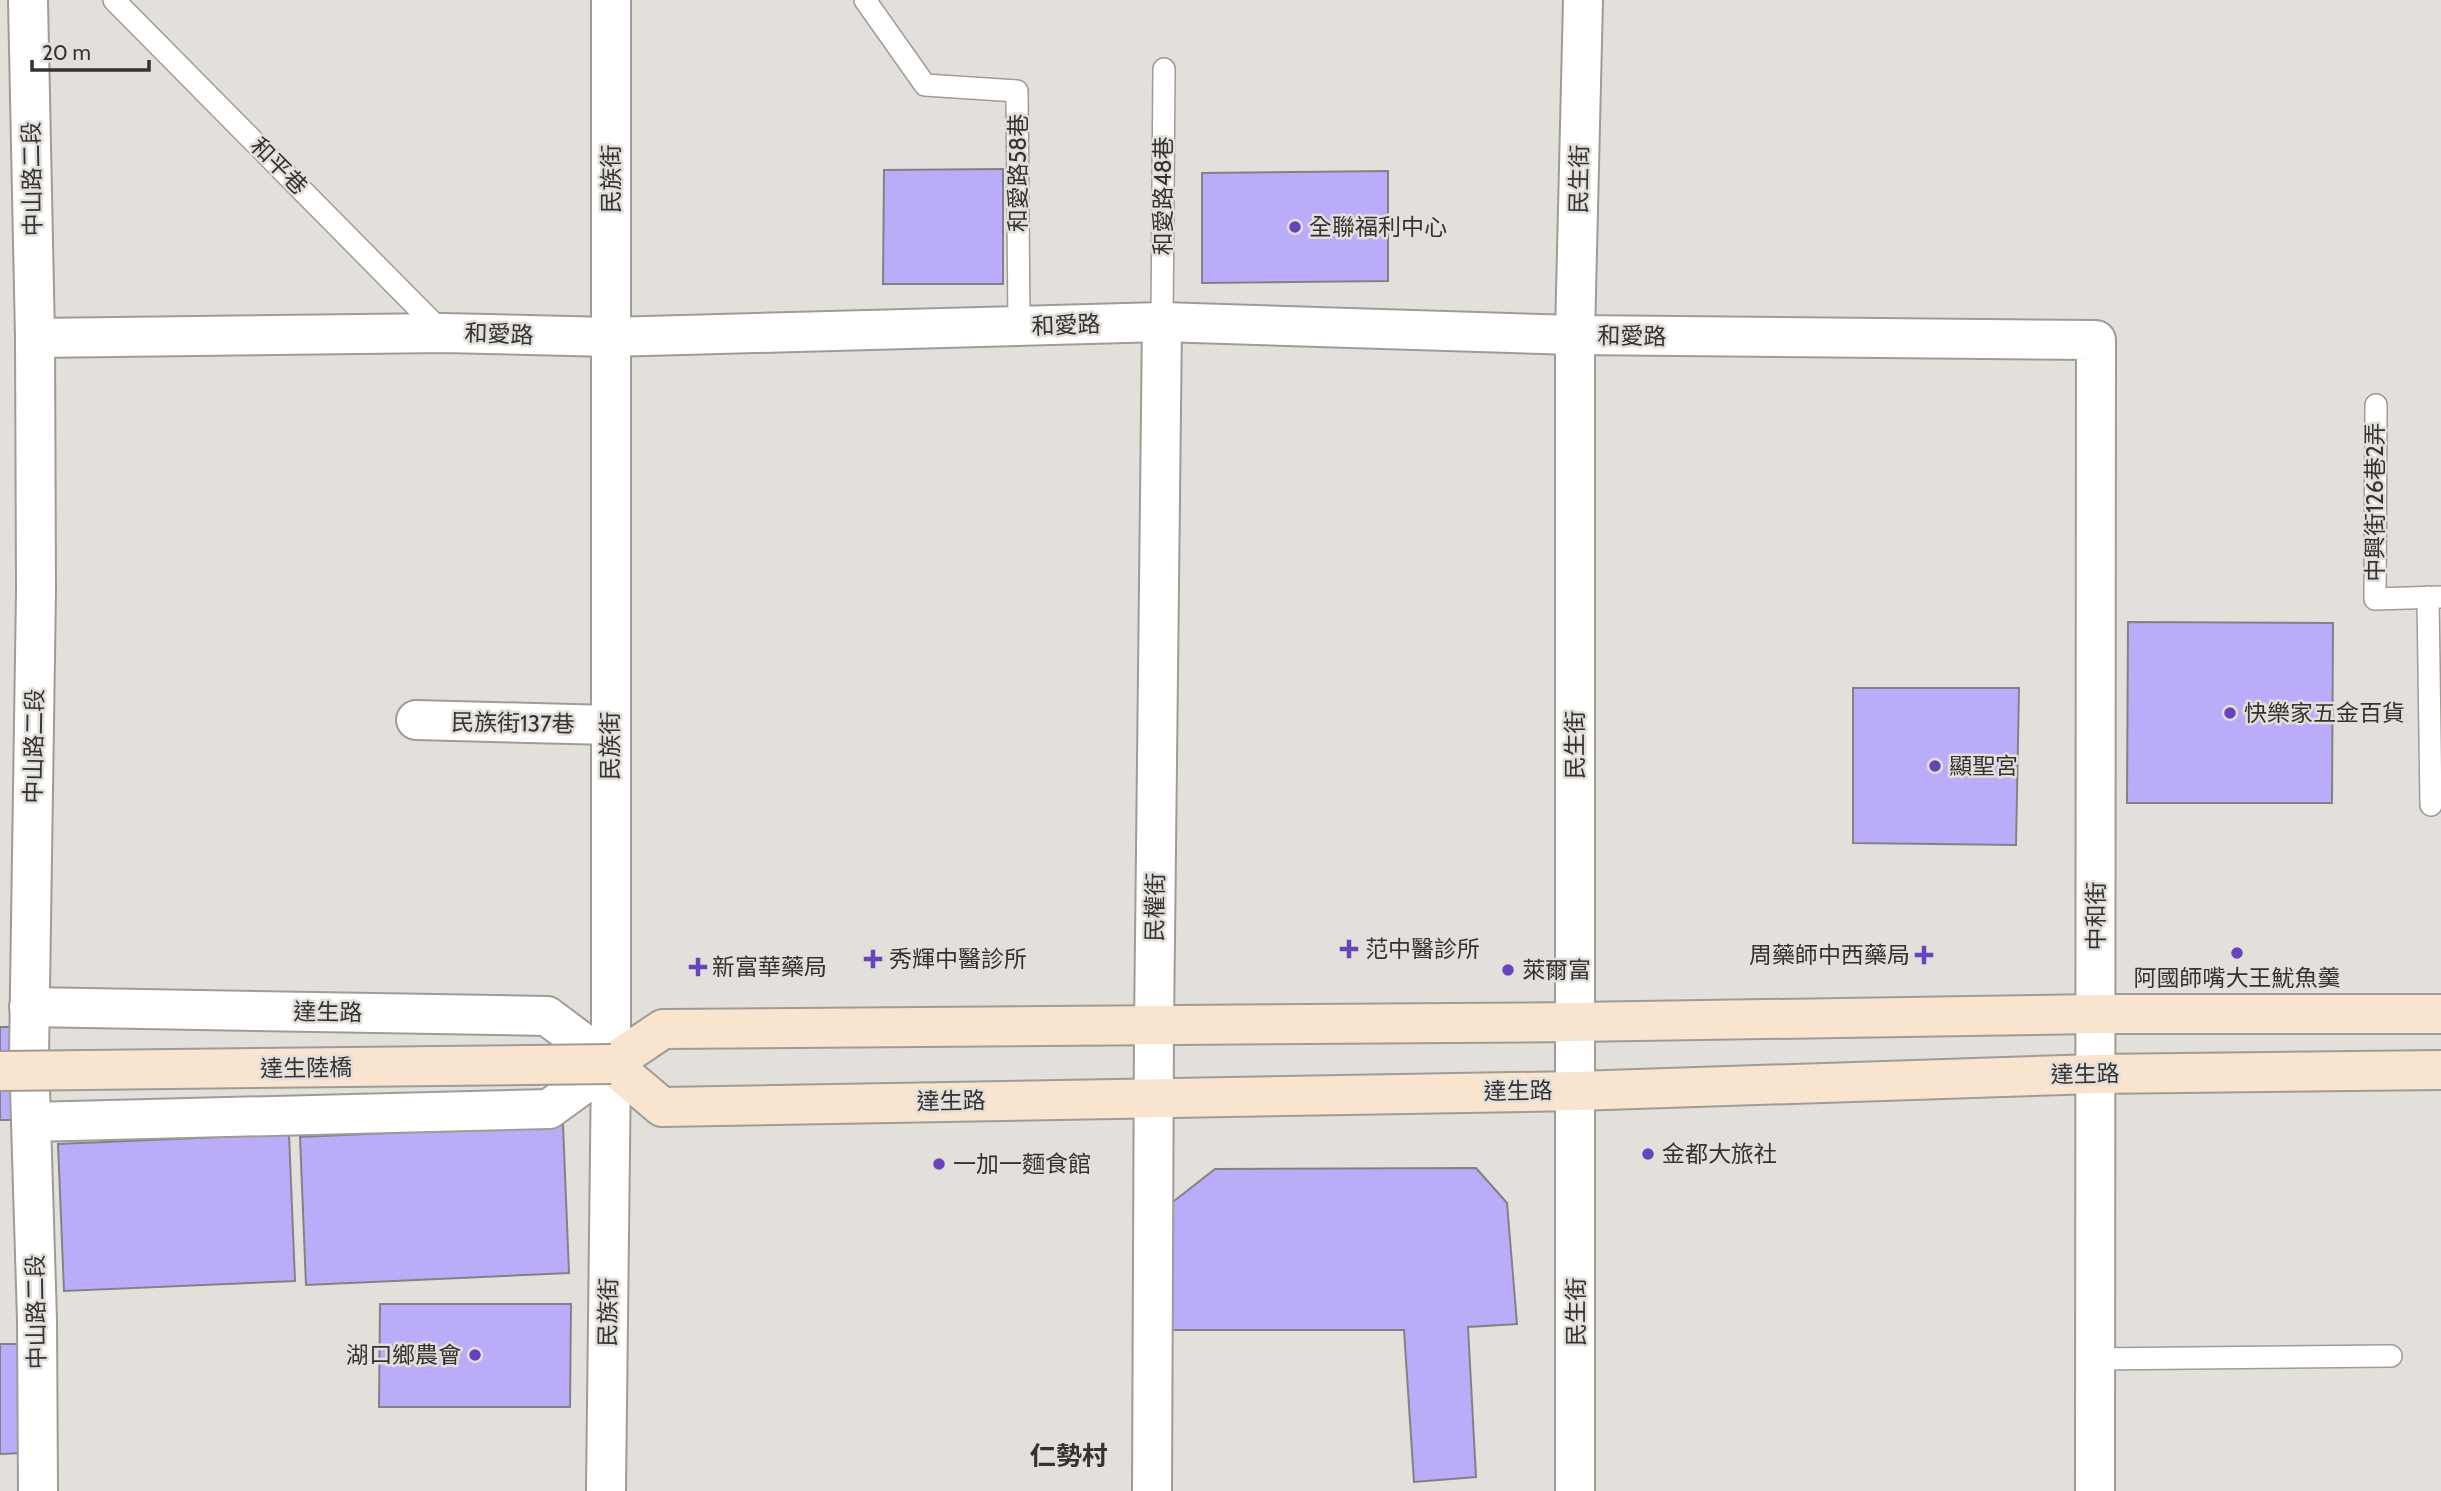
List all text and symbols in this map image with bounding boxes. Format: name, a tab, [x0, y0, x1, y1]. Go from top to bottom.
scale bar	[32, 28, 149, 72]
text: 20 m	[42, 40, 91, 65]
street label: 和愛路58巷	[1004, 114, 1032, 232]
street label: 中山路二段	[17, 121, 47, 237]
street label: 和平巷	[245, 132, 313, 200]
street label: 和愛路48巷	[1149, 136, 1177, 256]
street label: 民生街	[1564, 144, 1594, 214]
street label: 民族街	[597, 145, 625, 214]
place label: 全聯福利中心	[1309, 213, 1447, 241]
marker: 全聯福利中心	[1287, 219, 1303, 235]
street label: 和愛路	[1031, 310, 1101, 340]
street label: 和愛路	[464, 319, 534, 349]
street label: 和愛路	[1597, 321, 1667, 351]
street label: 中興街126巷2弄	[2361, 422, 2389, 582]
street label: 中山路二段	[19, 688, 49, 804]
place label: 快樂家五金百貨	[2244, 699, 2405, 727]
marker: 快樂家五金百貨	[2222, 705, 2238, 721]
street label: 民族街137巷	[451, 708, 575, 738]
street label: 民生街	[1561, 711, 1589, 780]
street label: 民族街	[596, 712, 624, 781]
place label: 顯聖宮	[1949, 752, 2018, 780]
marker: 顯聖宮	[1927, 758, 1943, 774]
street label: 民權街	[1140, 872, 1170, 942]
street label: 中和街	[2082, 882, 2110, 951]
place label: 范中醫診所	[1365, 935, 1480, 963]
marker: 范中醫診所	[1339, 939, 1359, 959]
place label: 周藥師中西藥局	[1749, 941, 1910, 969]
place label: 秀輝中醫診所	[889, 945, 1027, 973]
marker: 阿國師嘴大王魷魚羹	[2229, 945, 2245, 961]
marker: 周藥師中西藥局	[1916, 947, 1932, 963]
marker: 秀輝中醫診所	[863, 949, 883, 969]
place label: 新富華藥局	[712, 953, 827, 981]
place label: 萊爾富	[1522, 956, 1591, 984]
marker: 新富華藥局	[690, 959, 706, 975]
marker: 萊爾富	[1500, 962, 1516, 978]
place label: 阿國師嘴大王魷魚羹	[2134, 964, 2341, 992]
street label: 達生路	[293, 997, 363, 1027]
street label: 達生陸橋	[260, 1053, 352, 1083]
street label: 達生路	[2050, 1059, 2120, 1089]
street label: 達生路	[1483, 1076, 1553, 1106]
street label: 達生路	[916, 1086, 986, 1116]
place label: 金都大旅社	[1662, 1140, 1777, 1168]
marker: 金都大旅社	[1640, 1146, 1656, 1162]
place label: 一加一麵食館	[953, 1150, 1091, 1178]
marker: 一加一麵食館	[931, 1156, 947, 1172]
street label: 中山路二段	[21, 1254, 51, 1370]
street label: 民族街	[593, 1277, 623, 1347]
street label: 民生街	[1562, 1278, 1590, 1347]
place label: 湖口鄉農會	[346, 1341, 461, 1369]
marker: 湖口鄉農會	[467, 1347, 483, 1363]
district label: 仁勢村	[1030, 1440, 1108, 1472]

